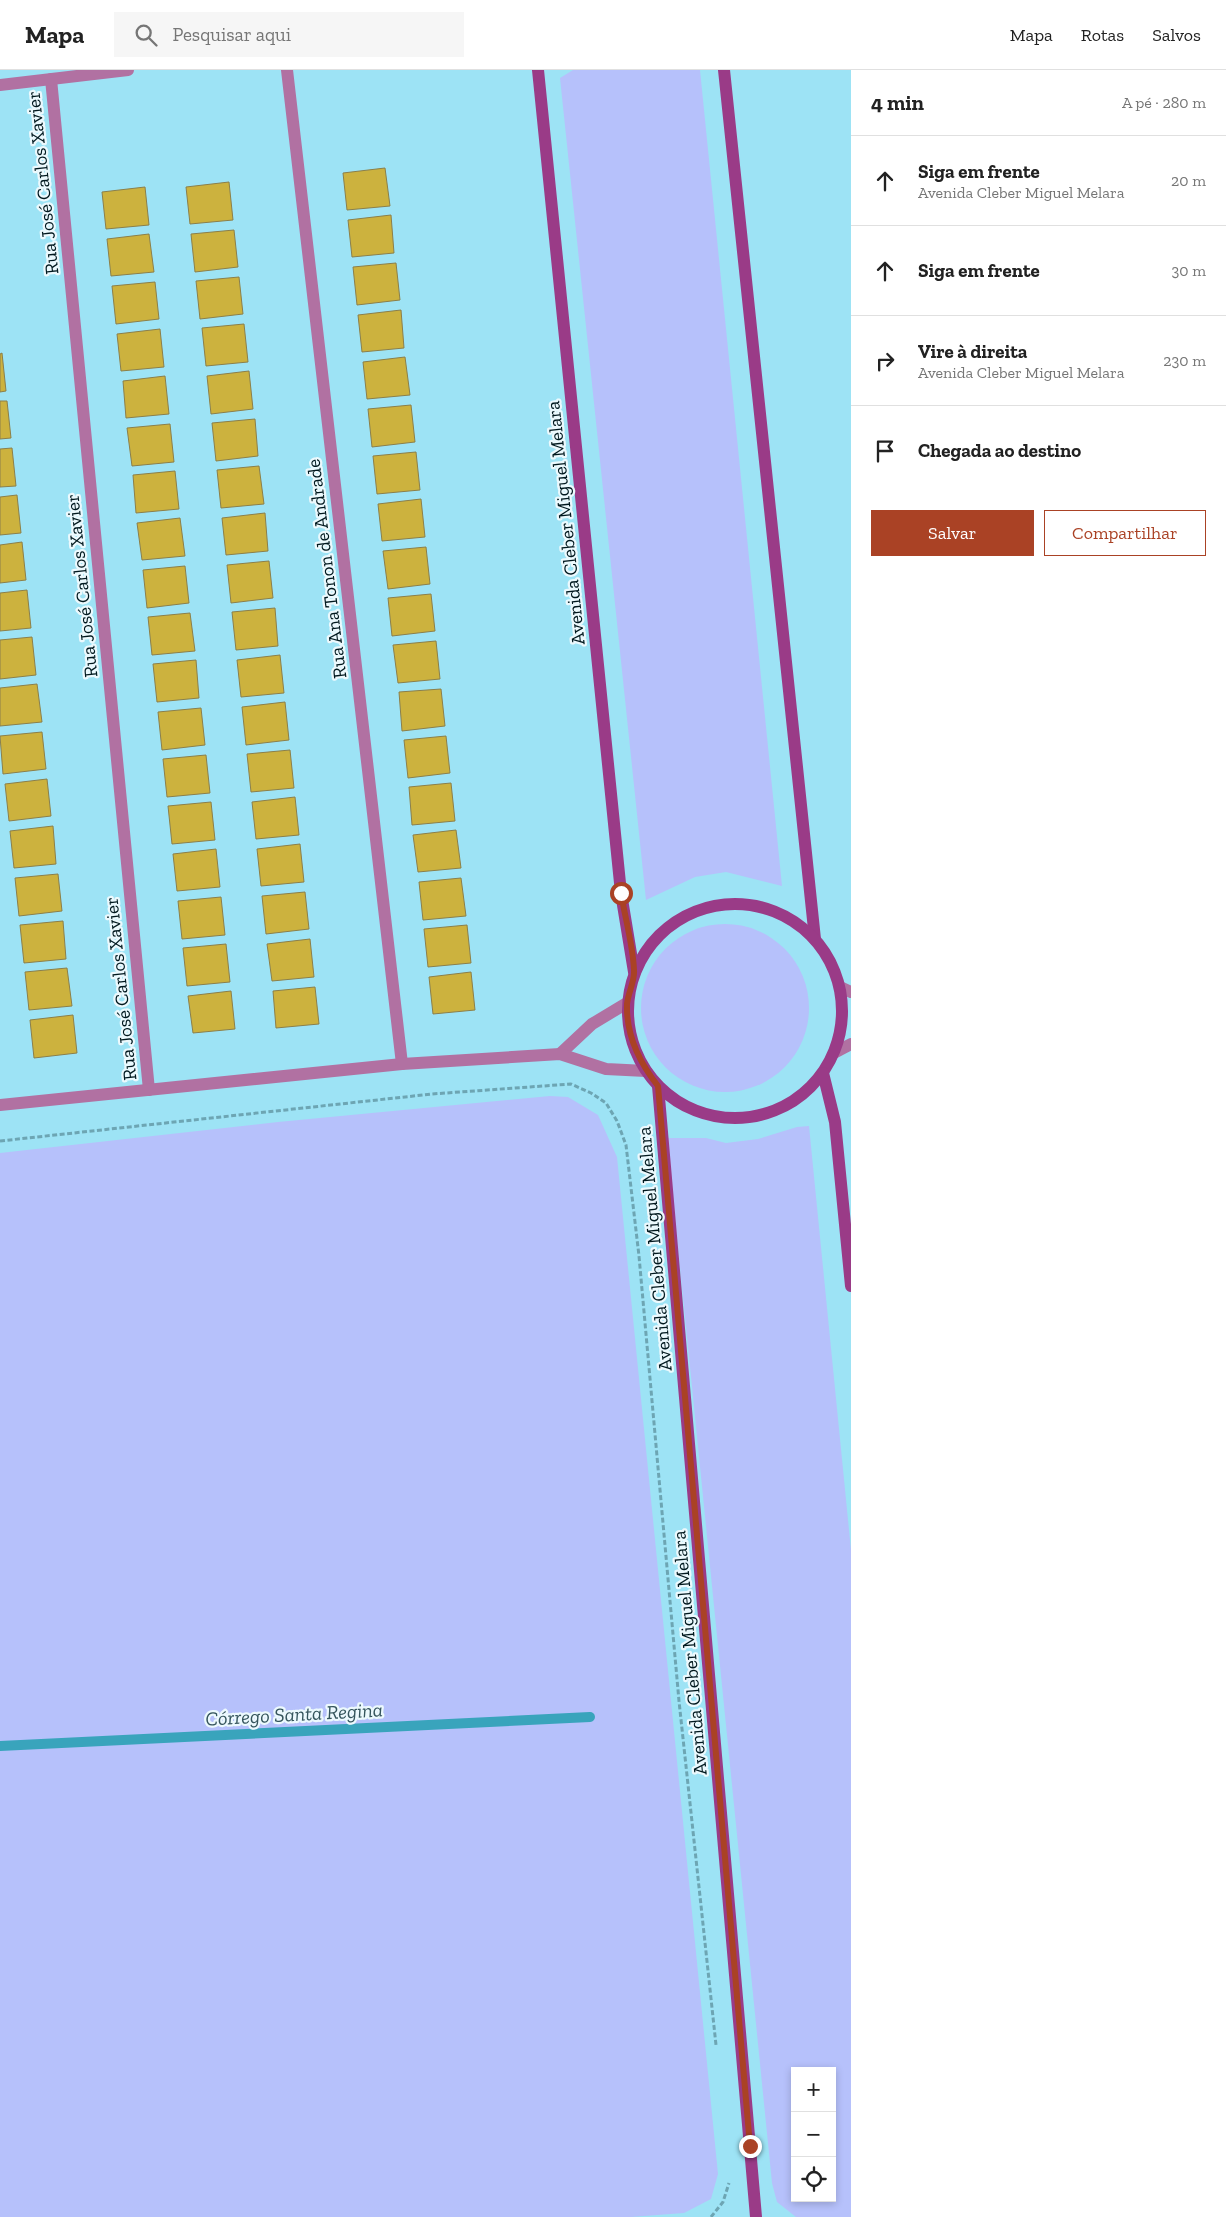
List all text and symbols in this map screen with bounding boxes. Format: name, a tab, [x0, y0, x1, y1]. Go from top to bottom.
search box	[114, 12, 464, 57]
text: Mapa	[25, 20, 84, 49]
icon: search	[132, 21, 160, 49]
text: Pesquisar aqui	[172, 23, 291, 46]
text: Mapa	[1010, 24, 1053, 46]
text: Rotas	[1081, 24, 1124, 46]
text: Salvos	[1152, 24, 1201, 46]
street label: Rua José Carlos Xavier	[21, 90, 64, 276]
text: 4 min	[871, 90, 924, 115]
text: A pé · 280 m	[1122, 93, 1206, 112]
text: Siga em frente	[918, 160, 1040, 183]
icon: ahead	[871, 167, 899, 195]
text: 20 m	[1171, 171, 1206, 190]
text: Avenida Cleber Miguel Melara	[918, 183, 1125, 202]
icon: ahead	[871, 257, 899, 285]
text: Siga em frente	[918, 259, 1040, 282]
text: 30 m	[1172, 261, 1206, 280]
text: Vire à direita	[918, 340, 1027, 363]
icon: right	[871, 347, 899, 375]
text: 230 m	[1163, 351, 1206, 370]
text: Avenida Cleber Miguel Melara	[918, 363, 1125, 382]
street label: Avenida Cleber Miguel Melara	[541, 400, 590, 646]
icon: arrive	[871, 437, 899, 465]
text: Chegada ao destino	[918, 439, 1081, 462]
street label: Rua Ana Tonon de Andrade	[302, 458, 351, 680]
street label: Rua José Carlos Xavier	[60, 493, 103, 679]
button: Salvar	[871, 510, 1034, 556]
button: Compartilhar	[1044, 510, 1206, 556]
route start	[610, 882, 633, 905]
street label: Rua José Carlos Xavier	[99, 896, 142, 1082]
street label: Avenida Cleber Miguel Melara	[632, 1126, 677, 1372]
street label: Avenida Cleber Miguel Melara	[667, 1530, 712, 1776]
water label: Córrego Santa Regina	[205, 1697, 383, 1731]
map controls	[791, 2067, 836, 2202]
button: +	[791, 2067, 836, 2112]
button: −	[791, 2112, 836, 2157]
route end	[739, 2135, 762, 2158]
button: locate	[791, 2157, 836, 2202]

